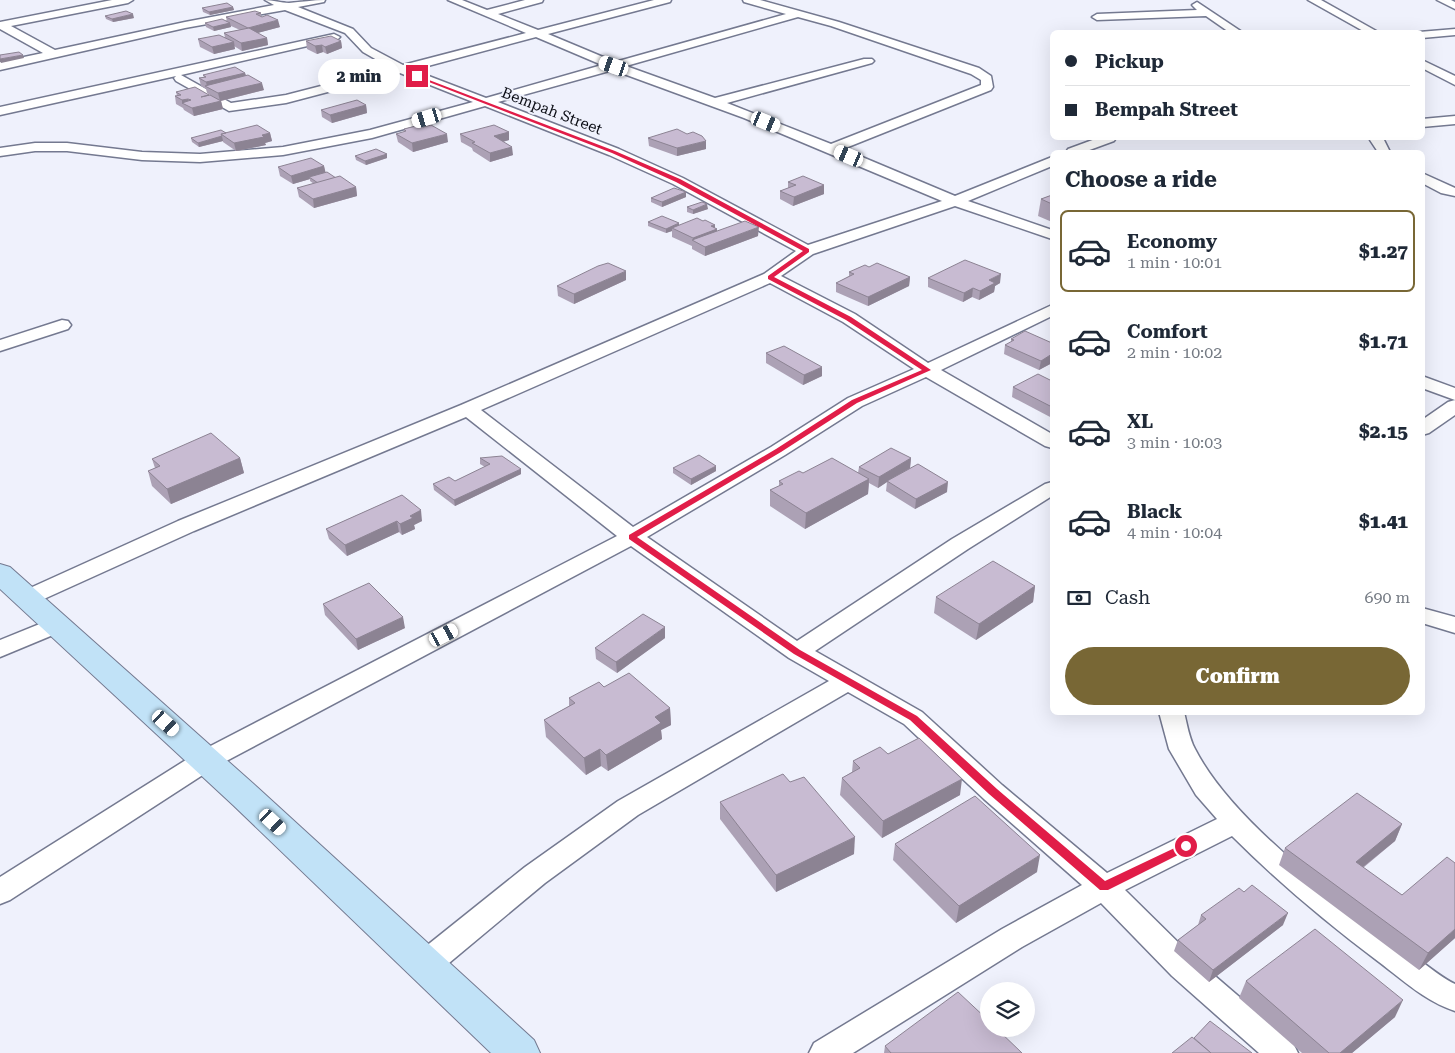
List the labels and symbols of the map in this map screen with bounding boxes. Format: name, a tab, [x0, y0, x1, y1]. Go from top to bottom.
car	[597, 54, 630, 78]
callout: 2 min	[317, 58, 400, 94]
route end	[406, 65, 428, 87]
street label: Bempah Street	[499, 84, 605, 139]
car	[410, 106, 443, 130]
car	[749, 109, 782, 135]
car	[832, 143, 865, 169]
car	[427, 621, 460, 649]
car	[149, 707, 182, 739]
car	[256, 806, 289, 838]
route start	[1175, 835, 1197, 857]

